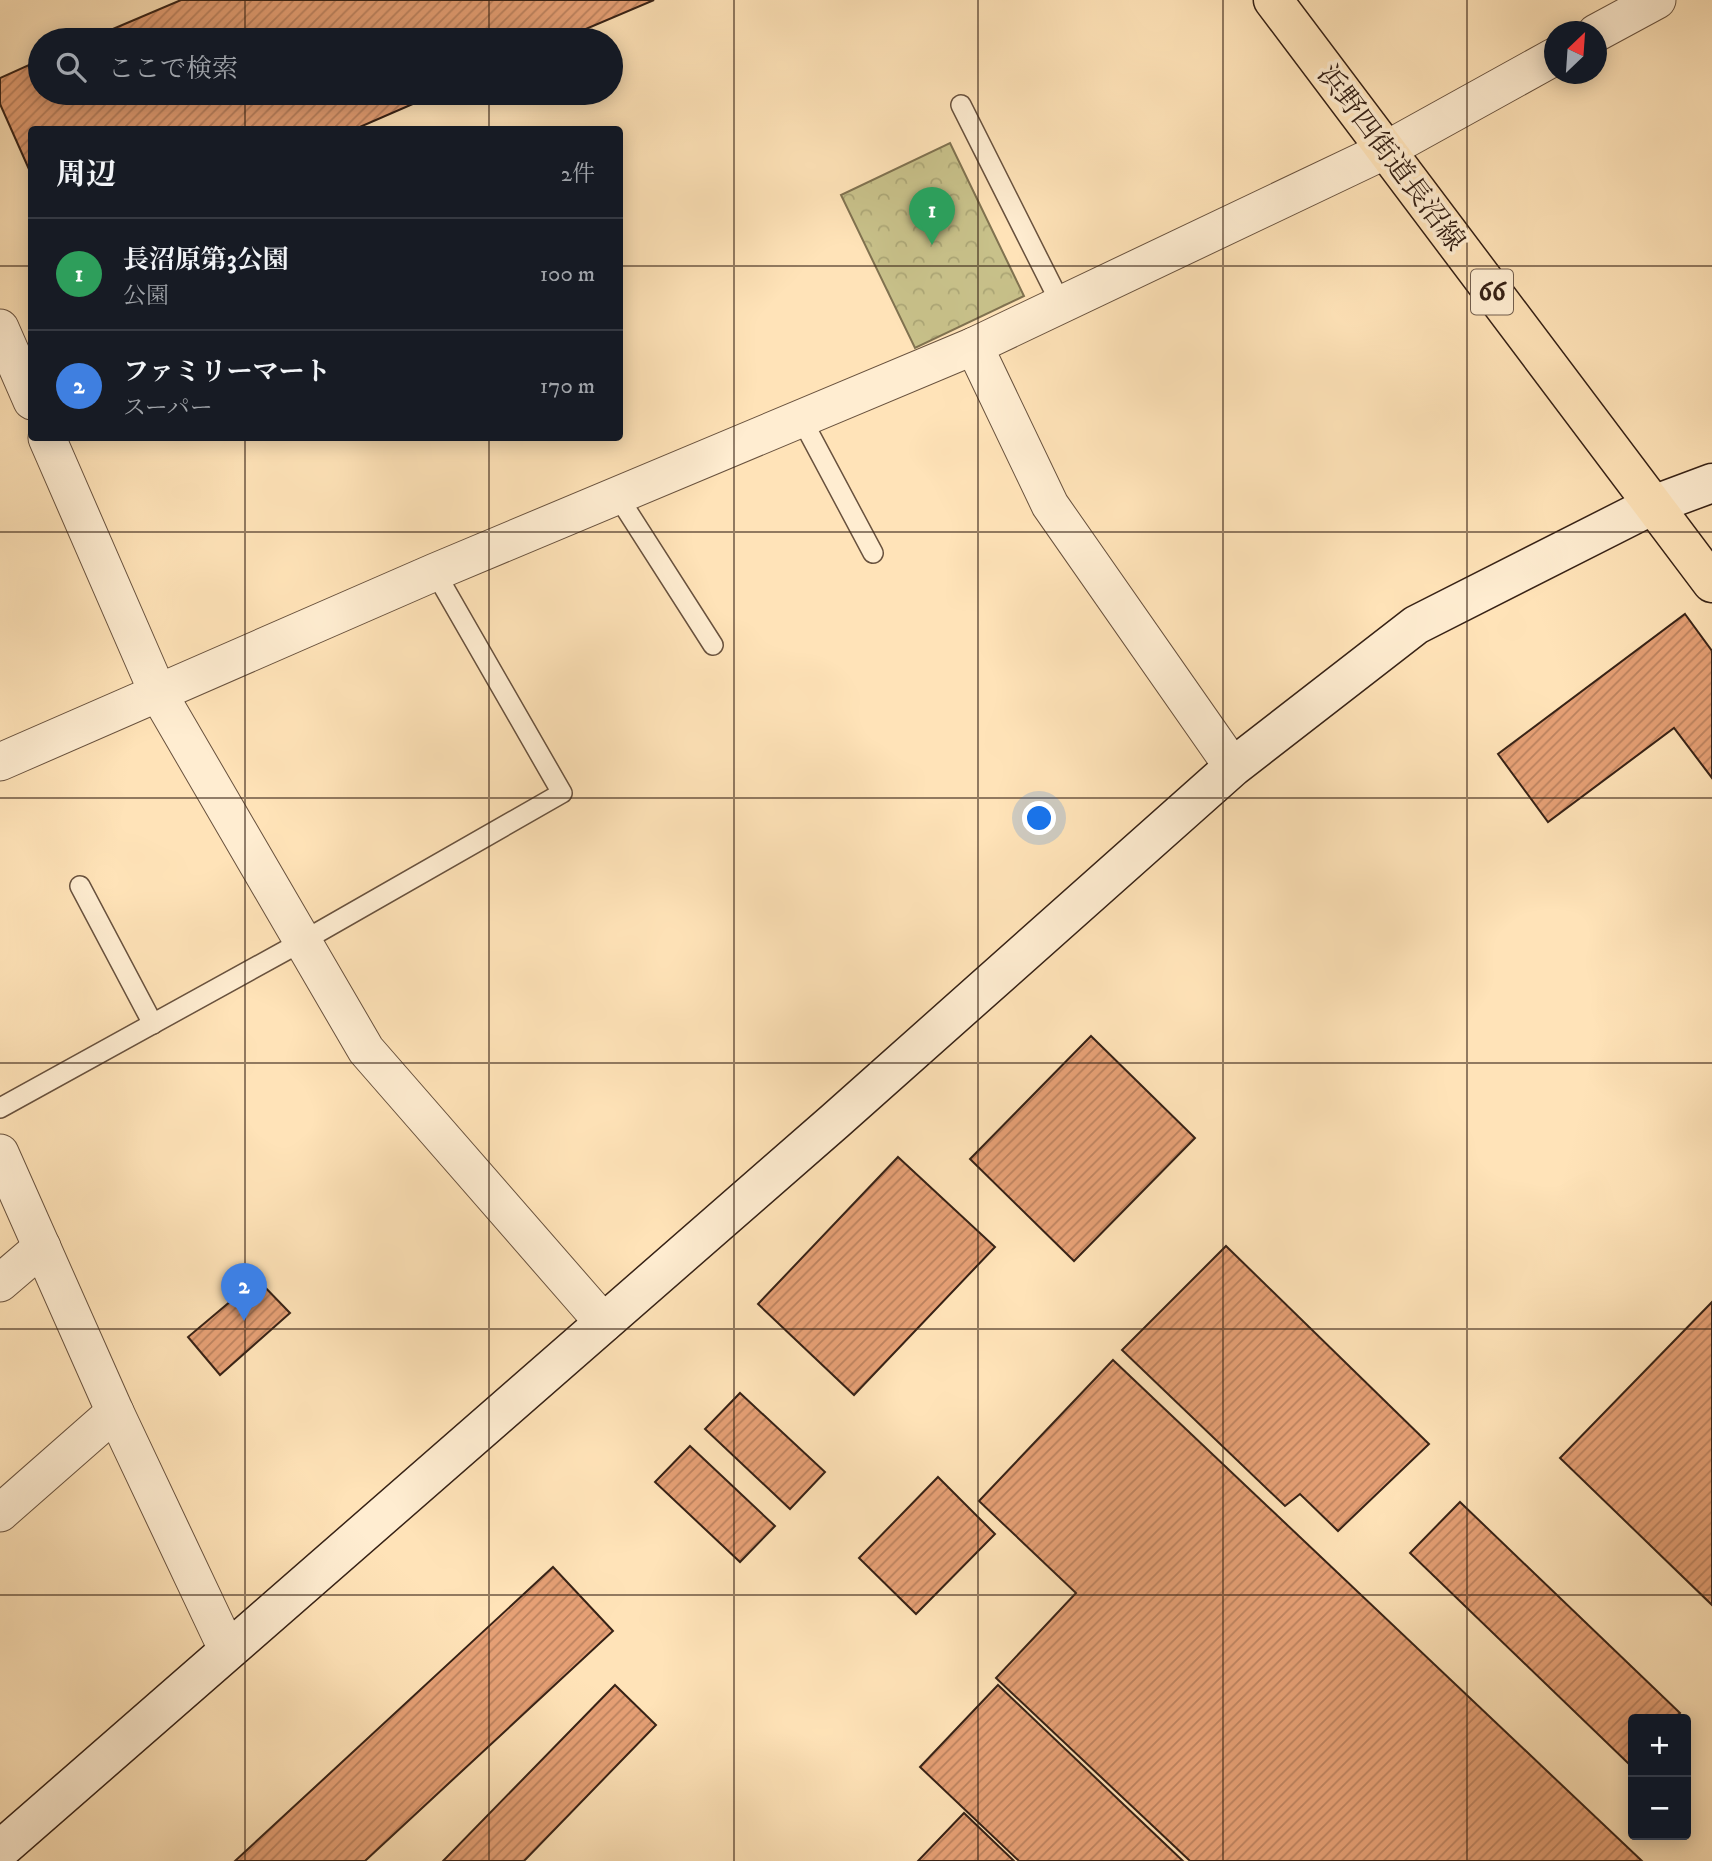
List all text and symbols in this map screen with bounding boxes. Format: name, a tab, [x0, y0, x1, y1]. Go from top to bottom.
north arrow	[1544, 21, 1607, 84]
search box	[28, 28, 623, 105]
icon: search	[52, 48, 90, 86]
text: ここで検索	[108, 53, 238, 86]
street label: 浜野四街道長沼線	[1310, 58, 1472, 258]
text: 周辺	[56, 157, 116, 194]
text: 2件	[561, 160, 595, 189]
pin: 1	[909, 187, 955, 245]
text: 長沼原第3公園	[123, 244, 289, 277]
text: 1	[75, 260, 83, 289]
text: 100 m	[540, 260, 595, 289]
road number: 66	[1471, 270, 1513, 314]
text: 公園	[123, 282, 169, 311]
text: ファミリーマート	[123, 356, 330, 389]
text: 2	[73, 372, 85, 401]
text: 170 m	[540, 372, 595, 401]
text: スーパー	[123, 394, 213, 423]
your location	[1022, 801, 1056, 835]
pin: 2	[221, 1263, 267, 1321]
map controls	[1628, 1714, 1691, 1840]
button: +	[1628, 1714, 1691, 1777]
button: −	[1628, 1777, 1691, 1840]

